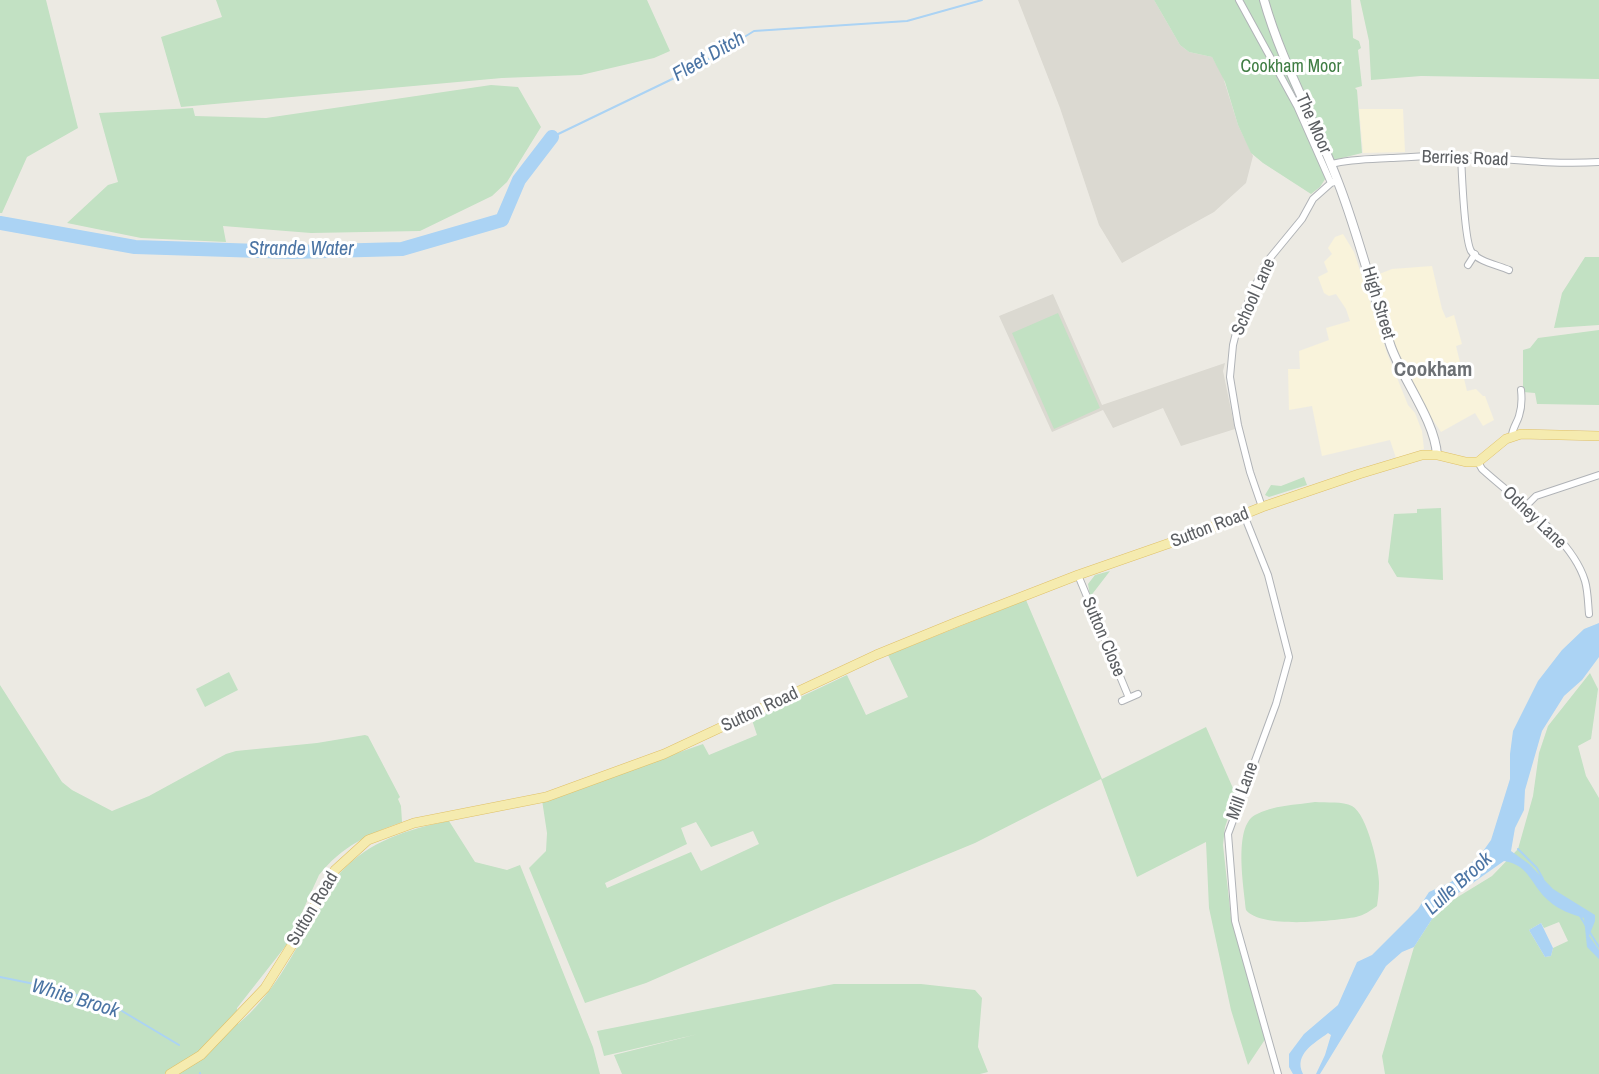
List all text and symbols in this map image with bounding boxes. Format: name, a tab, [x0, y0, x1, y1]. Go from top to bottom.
water label: Fleet Ditch	[669, 27, 749, 87]
park label: Cookham Moor	[1241, 56, 1341, 78]
street label: The Moor	[1290, 91, 1336, 157]
street label: Berries Road	[1421, 147, 1509, 171]
water label: Strande Water	[248, 238, 354, 262]
street label: School Lane	[1227, 255, 1281, 339]
street label: High Street	[1357, 264, 1399, 342]
district label: Cookham	[1394, 357, 1472, 383]
street label: Odney Lane	[1498, 482, 1570, 554]
street label: Sutton Road	[1168, 503, 1252, 553]
street label: Sutton Close	[1077, 594, 1129, 680]
street label: Sutton Road	[718, 683, 802, 737]
street label: Mill Lane	[1223, 759, 1263, 823]
water label: Lulle Brook	[1420, 848, 1498, 920]
street label: Sutton Road	[283, 868, 343, 950]
water label: White Brook	[28, 974, 122, 1024]

